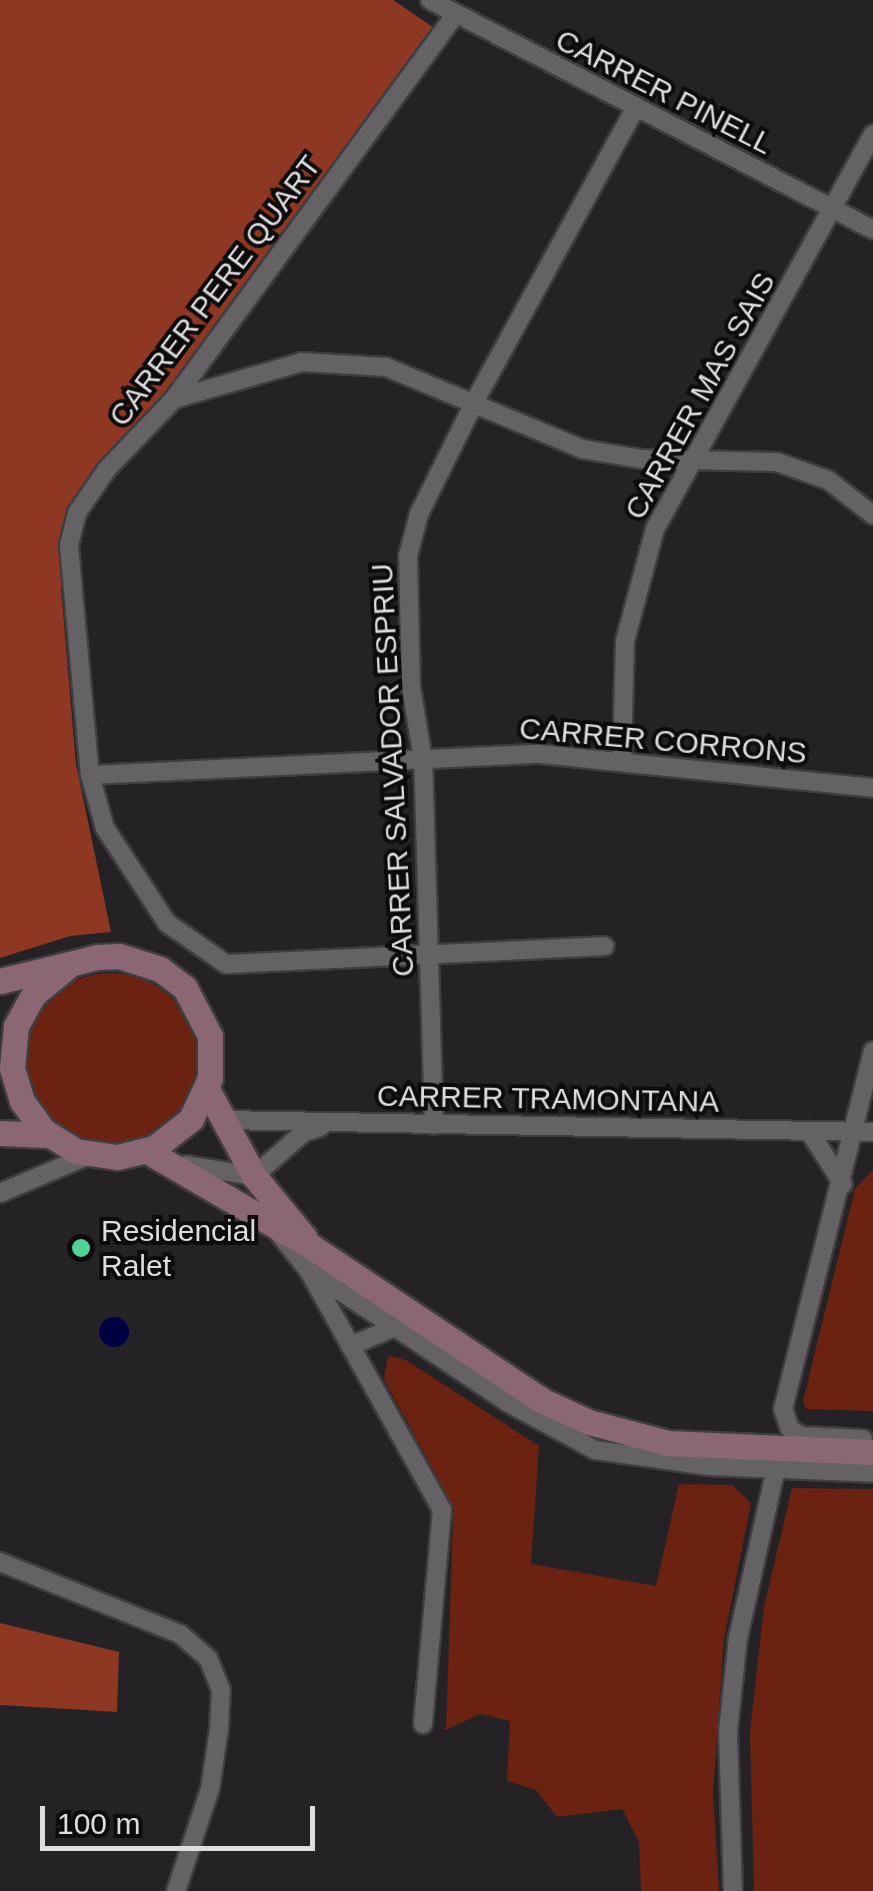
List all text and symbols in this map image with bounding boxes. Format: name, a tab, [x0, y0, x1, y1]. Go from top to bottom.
street label: CARRER PINELL	[550, 22, 778, 162]
street label: CARRER PERE QUART	[101, 149, 329, 433]
street label: CARRER MAS SAIS	[617, 266, 783, 526]
street label: CARRER SALVADOR ESPRIU	[364, 562, 422, 978]
street label: CARRER CORRONS	[518, 711, 808, 771]
street label: CARRER TRAMONTANA	[376, 1078, 720, 1120]
place label: Residencial Ralet	[101, 1213, 256, 1284]
marker: Residencial Ralet	[70, 1237, 92, 1259]
scale bar	[45, 1786, 320, 1848]
text: 100 m	[57, 1807, 140, 1840]

